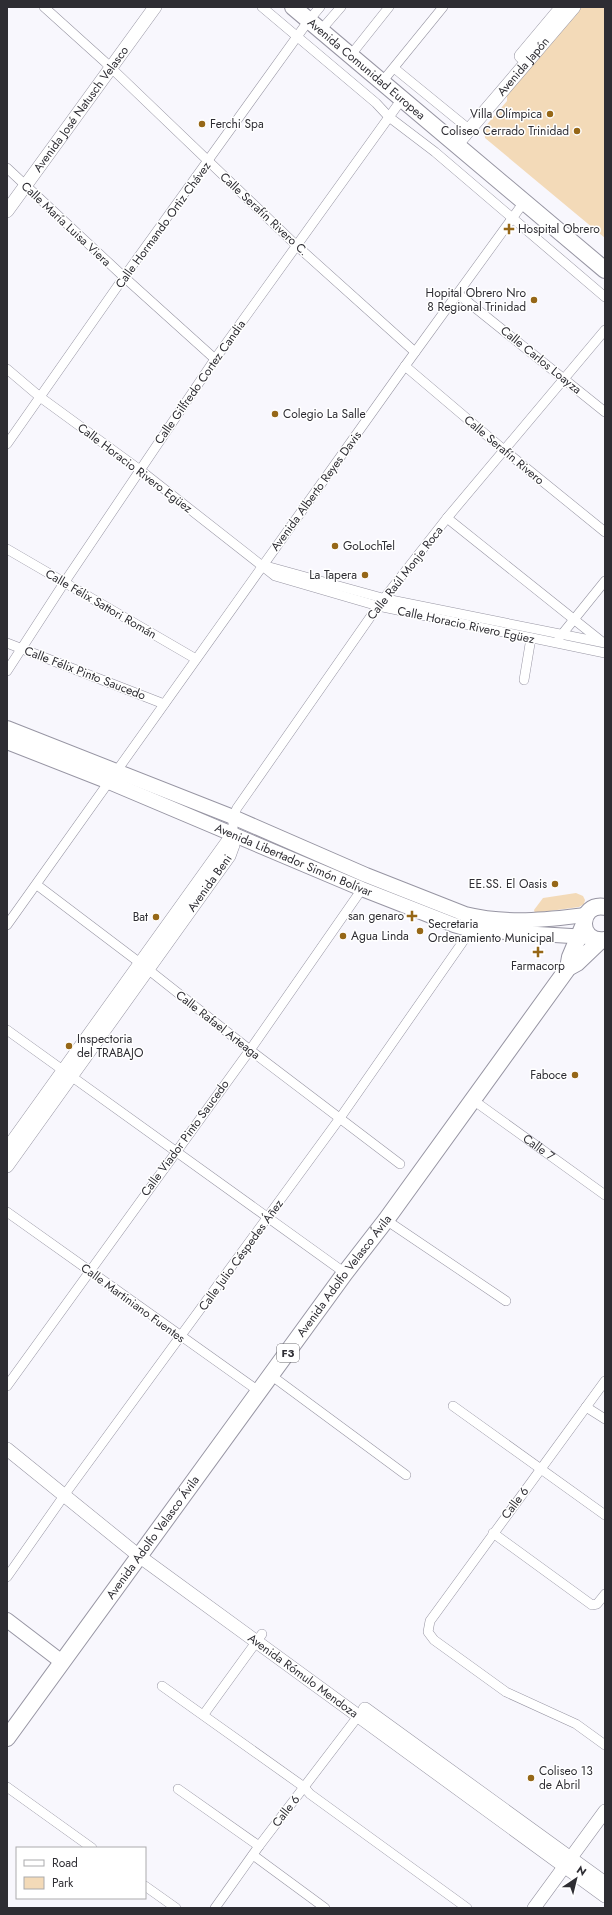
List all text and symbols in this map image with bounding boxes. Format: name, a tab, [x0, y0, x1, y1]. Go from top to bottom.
street label: Avenida Comunidad Europea	[303, 14, 430, 124]
street label: Avenida Japón	[493, 33, 554, 100]
street label: Avenida José Natusch Velasco	[29, 42, 133, 176]
place label: Villa Olímpica	[470, 105, 542, 123]
marker: Villa Olímpica	[545, 109, 555, 119]
place label: Ferchi Spa	[210, 115, 264, 133]
marker: Ferchi Spa	[197, 119, 207, 129]
place label: Coliseo Cerrado Trinidad	[441, 122, 569, 140]
marker: Coliseo Cerrado Trinidad	[572, 126, 582, 136]
street label: Calle Hormando Ortiz Chávez	[111, 158, 215, 292]
street label: Calle Serafín Rivero C.	[216, 168, 312, 260]
street label: Calle María Luisa Viera	[17, 177, 115, 271]
place label: Hospital Obrero	[518, 220, 600, 238]
marker: Hospital Obrero	[503, 223, 515, 235]
place label: Hopital Obrero Nro 8 Regional Trinidad	[426, 284, 526, 316]
marker: Hopital Obrero Nro 8 Regional Trinidad	[529, 295, 539, 305]
street label: Calle Gilfredo Cortez Candia	[150, 316, 250, 448]
street label: Calle Carlos Loayza	[497, 322, 586, 399]
place label: Colegio La Salle	[283, 405, 366, 423]
marker: Colegio La Salle	[270, 409, 280, 419]
street label: Calle Serafín Rivero	[460, 411, 548, 489]
street label: Calle Horacio Rivero Egüez	[74, 419, 197, 518]
street label: Avenida Alberto Reyes Davis	[266, 427, 366, 555]
street label: Calle Raúl Monje Roca	[363, 522, 448, 624]
place label: GoLochTel	[343, 537, 395, 555]
marker: GoLochTel	[330, 541, 340, 551]
street label: Calle Félix Sattori Román	[42, 565, 160, 643]
place label: La Tapera	[309, 566, 357, 584]
marker: La Tapera	[360, 570, 370, 580]
street label: Calle Horacio Rivero Egüez	[396, 602, 537, 648]
street label: Calle Félix Pinto Saucedo	[22, 642, 149, 705]
street label: Avenida Libertador Simón Bolívar	[212, 819, 376, 902]
street label: Avenida Beni	[183, 851, 236, 915]
place label: EE.SS. El Oasis	[469, 875, 547, 893]
marker: EE.SS. El Oasis	[550, 879, 560, 889]
place label: san genaro	[348, 907, 404, 925]
place label: Bat	[133, 908, 148, 926]
marker: san genaro	[407, 911, 417, 921]
marker: Bat	[151, 912, 161, 922]
place label: Secretaria Ordenamiento Municipal	[428, 915, 554, 947]
marker: Secretaria Ordenamiento Municipal	[415, 926, 425, 936]
place label: Agua Linda	[351, 927, 409, 945]
marker: Agua Linda	[338, 931, 348, 941]
marker: Farmacorp	[533, 947, 543, 957]
place label: Farmacorp	[511, 957, 565, 975]
street label: Calle Rafael Arteaga	[172, 986, 264, 1064]
place label: Inspectoria del TRABAJO	[77, 1030, 143, 1062]
marker: Inspectoria del TRABAJO	[64, 1041, 74, 1051]
place label: Faboce	[530, 1066, 567, 1084]
marker: Faboce	[570, 1070, 580, 1080]
street label: Calle Viador Pinto Saucedo	[137, 1076, 234, 1200]
street label: Calle 7	[519, 1130, 559, 1165]
street label: Calle Julio Céspedes Áñez	[194, 1195, 288, 1314]
street label: Avenida Adolfo Velasco Ávila	[292, 1211, 396, 1341]
street label: Calle Martiniano Fuentes	[77, 1259, 189, 1347]
road number: F3	[277, 1344, 299, 1362]
street label: Avenida Adolfo Velasco Ávila	[102, 1472, 204, 1603]
street label: Calle 6	[497, 1483, 533, 1523]
street label: Avenida Rómulo Mendoza	[244, 1629, 362, 1722]
place label: Coliseo 13 de Abril	[539, 1762, 593, 1794]
marker: Coliseo 13 de Abril	[526, 1773, 536, 1783]
street label: Calle 6	[268, 1791, 304, 1831]
legend	[16, 1847, 146, 1899]
text: Road	[52, 1854, 78, 1872]
north arrow	[556, 1859, 596, 1899]
text: N	[574, 1862, 590, 1880]
text: Park	[52, 1874, 74, 1892]

